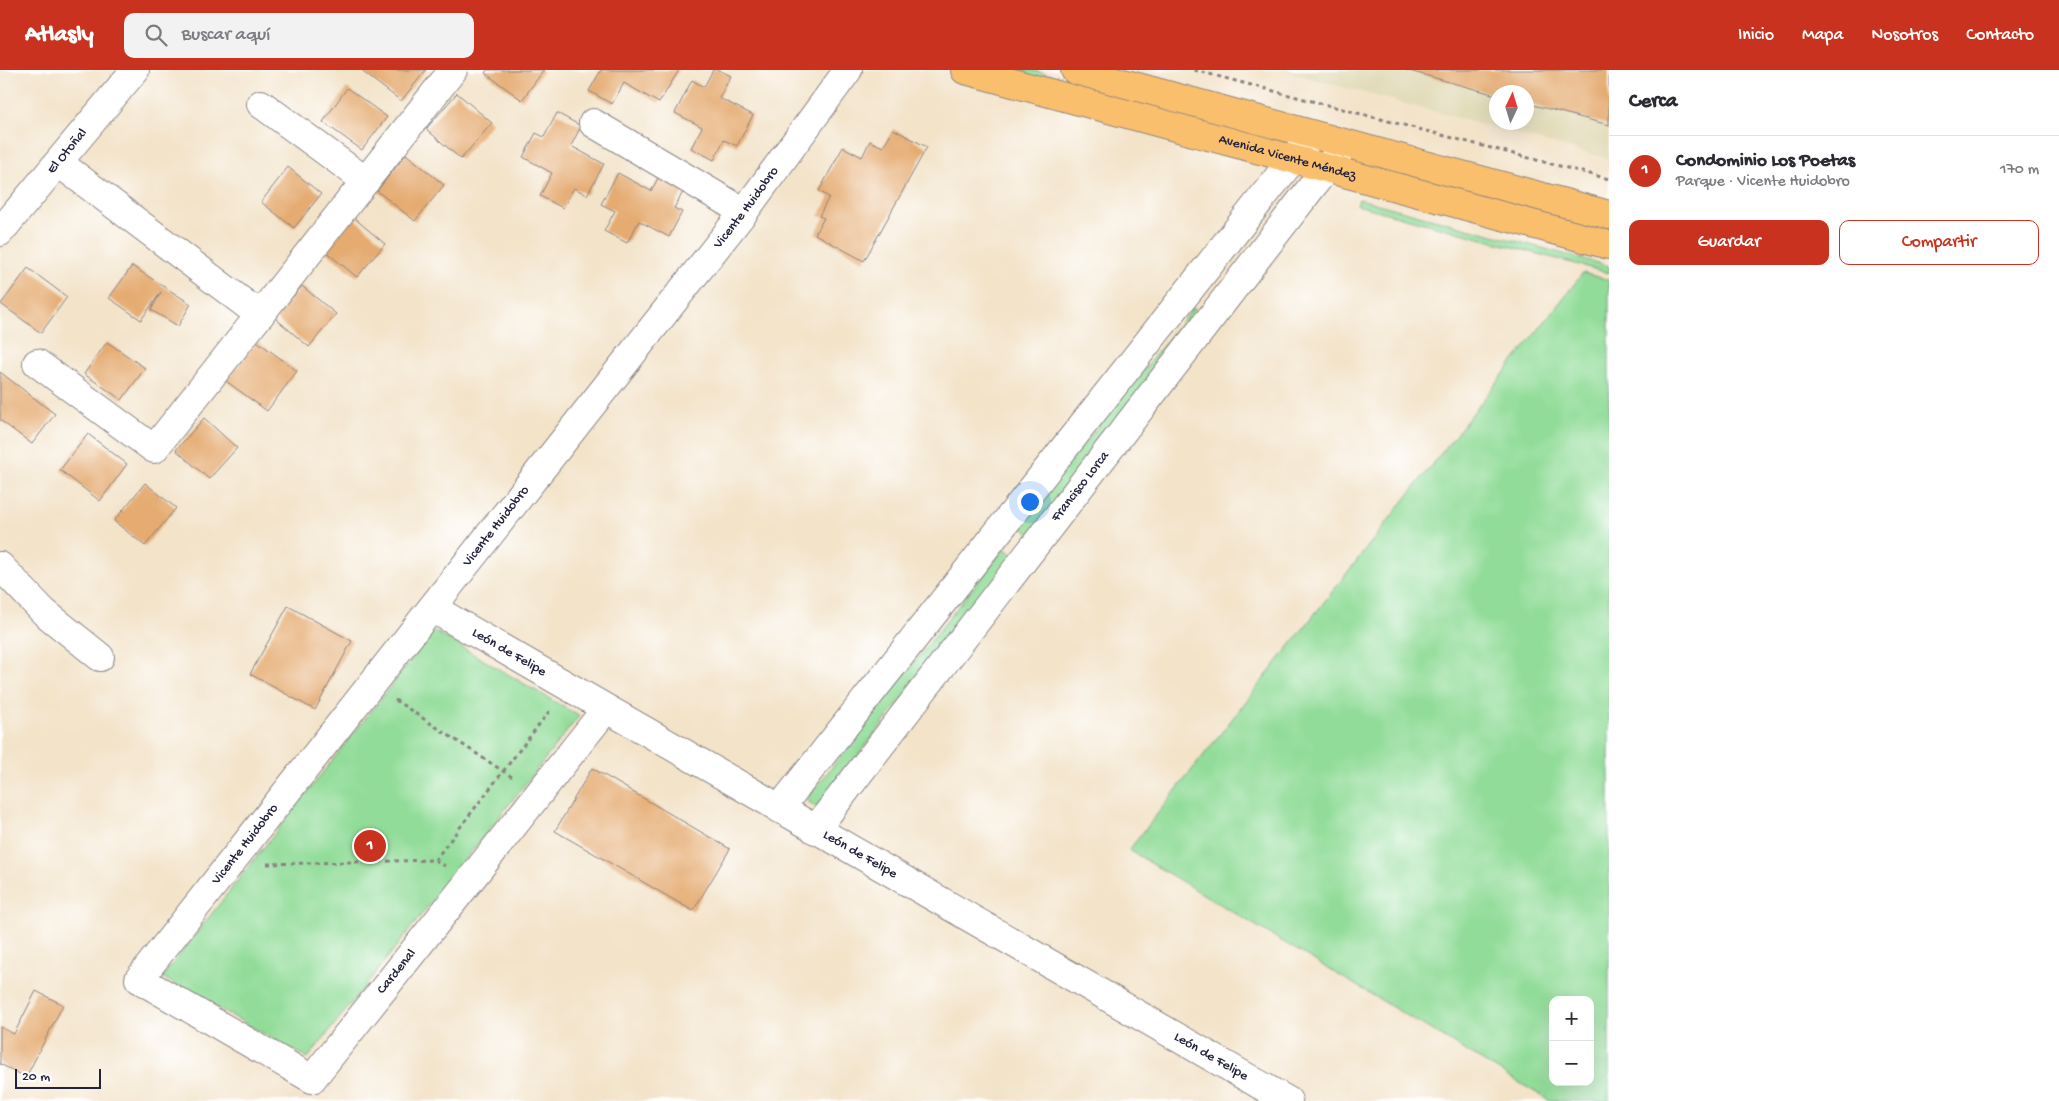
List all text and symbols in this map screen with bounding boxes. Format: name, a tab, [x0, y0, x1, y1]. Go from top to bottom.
search box	[124, 13, 474, 58]
text: Atlasly	[25, 21, 94, 50]
icon: search	[142, 21, 170, 49]
text: Buscar aquí	[182, 24, 270, 47]
text: Inicio	[1738, 25, 1774, 46]
text: Mapa	[1802, 25, 1843, 46]
text: Nosotros	[1871, 25, 1938, 46]
text: Contacto	[1966, 25, 2034, 46]
north arrow	[1489, 85, 1534, 130]
text: Cerca	[1629, 90, 1677, 115]
street label: El Otoñal	[43, 125, 91, 178]
street label: Avenida Vicente Méndez	[1217, 131, 1359, 185]
text: Condominio Los Poetas	[1676, 150, 1855, 173]
text: 1	[1642, 161, 1648, 180]
text: 170 m	[2000, 161, 2039, 180]
street label: Vicente Huidobro	[709, 163, 783, 253]
text: Parque · Vicente Huidobro	[1676, 173, 1850, 192]
button: Guardar	[1629, 220, 1829, 265]
button: Compartir	[1839, 220, 2039, 265]
street label: Francisco Lorca	[1047, 447, 1114, 526]
street label: Vicente Huidobro	[458, 482, 533, 571]
your location	[1017, 489, 1043, 515]
street label: León de Felipe	[469, 624, 550, 681]
street label: Vicente Huidobro	[207, 800, 282, 889]
street label: León de Felipe	[820, 826, 901, 883]
pin: 1	[354, 827, 386, 865]
street label: Cardenal	[374, 946, 420, 998]
map controls	[1549, 996, 1594, 1086]
button: +	[1549, 996, 1594, 1041]
street label: León de Felipe	[1171, 1029, 1252, 1085]
button: −	[1549, 1041, 1594, 1086]
scale bar	[15, 1066, 101, 1089]
text: 20 m	[22, 1069, 50, 1086]

